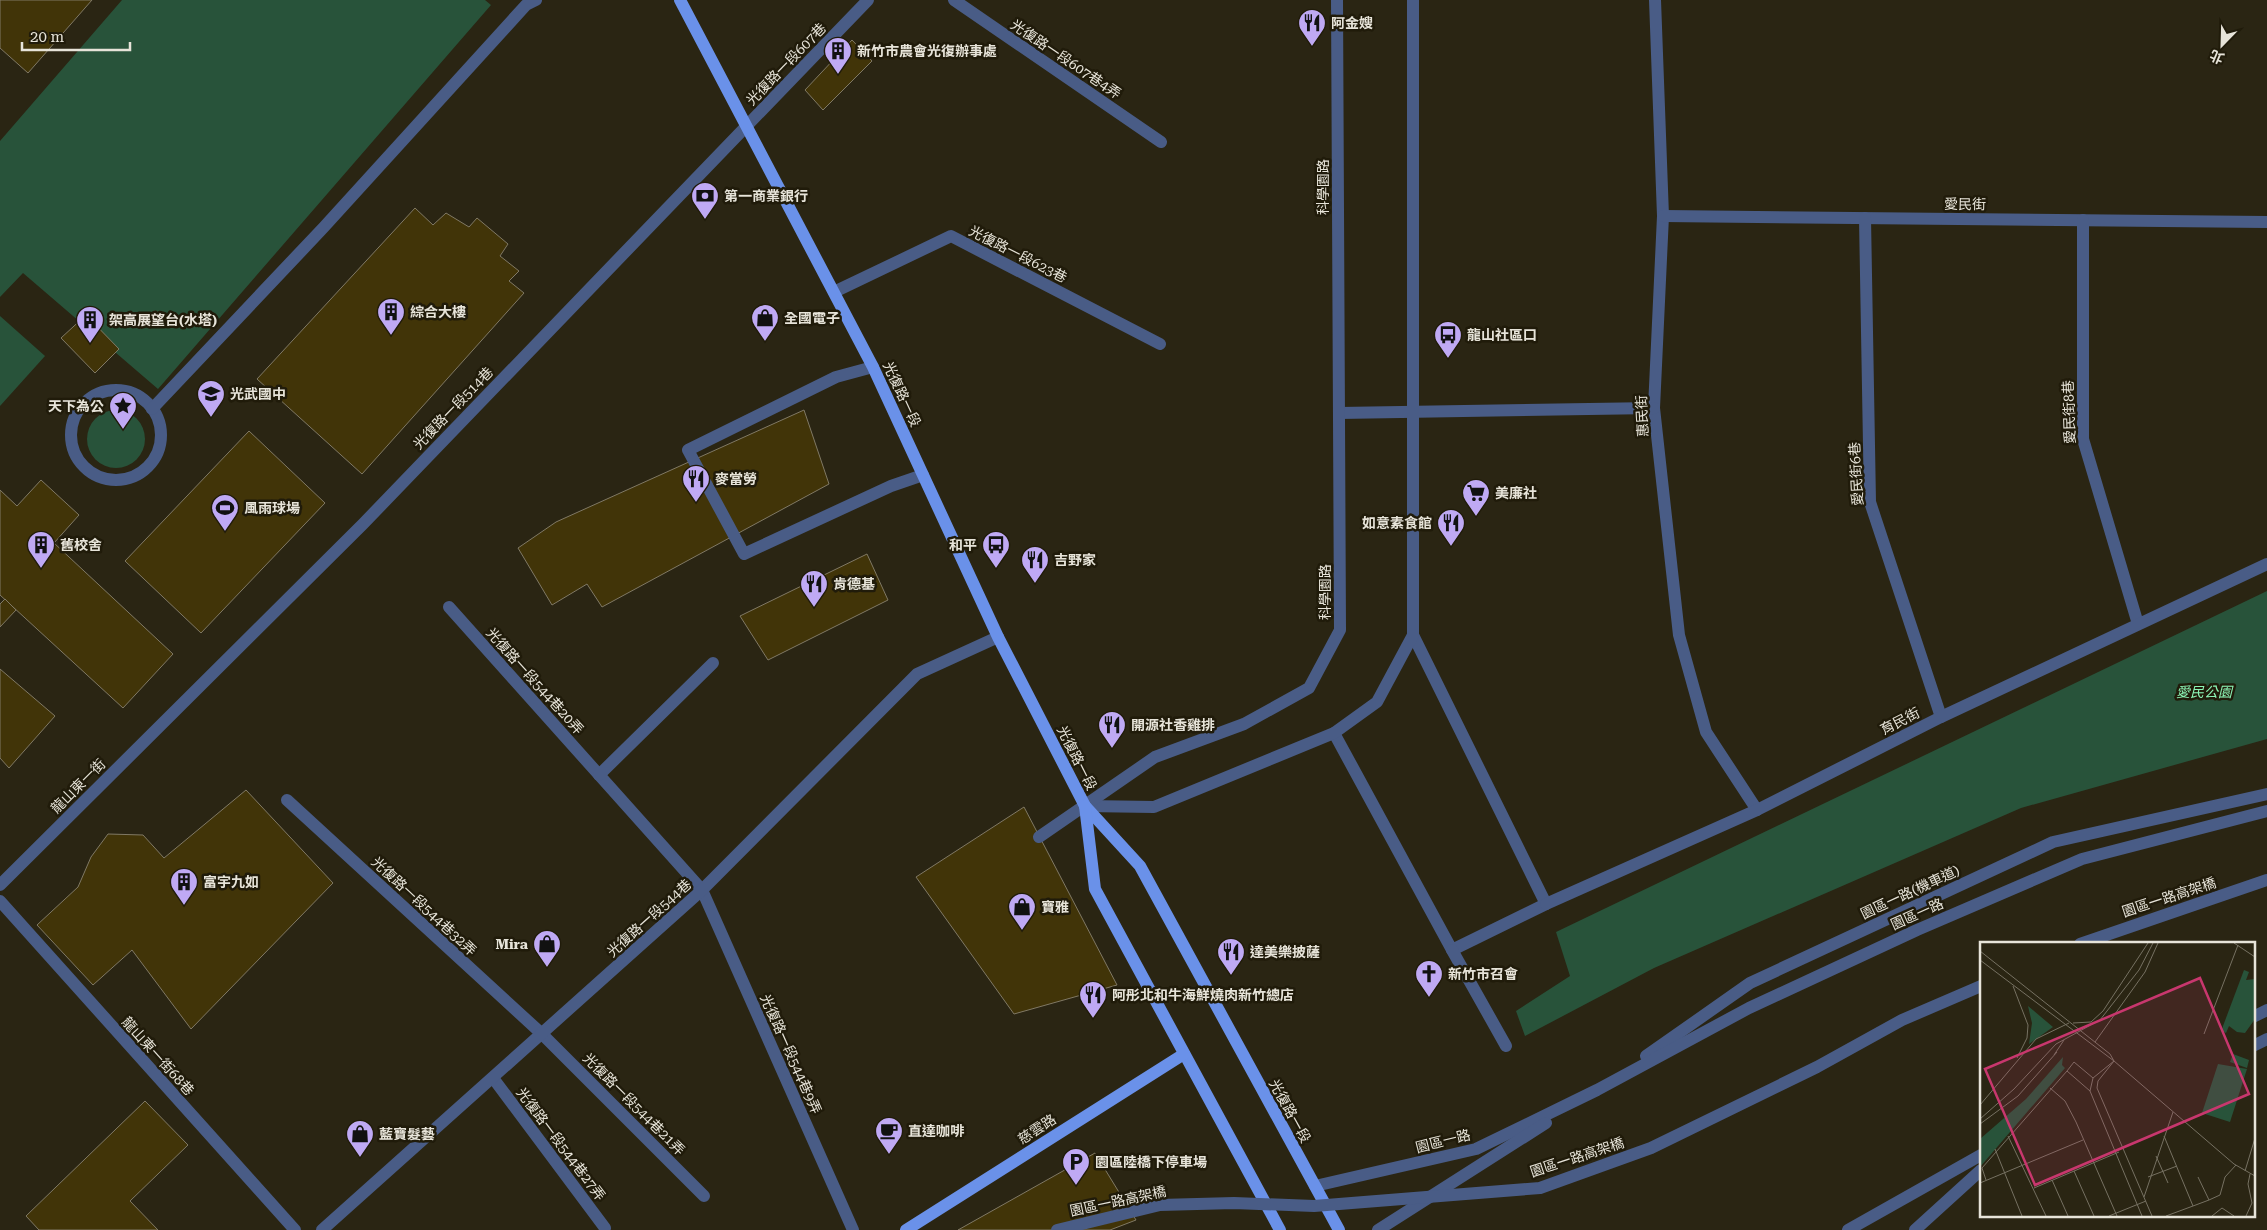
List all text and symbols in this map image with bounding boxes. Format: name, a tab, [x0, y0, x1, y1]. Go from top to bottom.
restaurant icon: 阿金嫂	[1297, 8, 1327, 47]
place label: 阿金嫂	[1331, 15, 1373, 31]
street label: 光復路一段607巷4弄	[1008, 16, 1124, 102]
scale bar	[22, 20, 130, 52]
street label: 光復路一段607巷	[743, 20, 829, 108]
north arrow	[2197, 20, 2247, 70]
text: 20 m	[30, 28, 65, 46]
building icon: 新竹市農會光復辦事處	[823, 36, 853, 75]
place label: 新竹市農會光復辦事處	[857, 43, 997, 59]
text: 北	[2207, 47, 2226, 67]
street label: 科學園路	[1315, 159, 1331, 215]
bank icon: 第一商業銀行	[690, 181, 720, 220]
place label: 第一商業銀行	[724, 188, 808, 204]
street label: 愛民街	[1944, 196, 1986, 212]
street label: 光復路一段623巷	[966, 222, 1070, 286]
building icon: 綜合大樓	[376, 297, 406, 336]
shop icon: 全國電子	[750, 303, 780, 342]
place label: 綜合大樓	[410, 304, 466, 320]
building icon: 架高展望台(水塔)	[75, 305, 105, 344]
place label: 全國電子	[784, 310, 840, 326]
place label: 架高展望台(水塔)	[109, 312, 217, 328]
bus stop icon: 龍山社區口	[1433, 320, 1463, 359]
place label: 龍山社區口	[1467, 327, 1537, 343]
street label: 光復路一段	[880, 359, 924, 429]
street label: 光復路一段514巷	[410, 364, 496, 452]
school or university icon: 光武國中	[196, 379, 226, 418]
street label: 愛民街8巷	[2060, 380, 2078, 444]
place label: 光武國中	[230, 386, 286, 402]
place icon: 天下為公	[108, 391, 138, 430]
street label: 惠民街	[1633, 395, 1651, 437]
place label: 天下為公	[48, 398, 104, 414]
street label: 愛民街6巷	[1846, 442, 1866, 506]
restaurant icon: 麥當勞	[681, 464, 711, 503]
place label: 麥當勞	[715, 471, 757, 487]
supermarket icon: 美廉社	[1461, 478, 1491, 517]
place label: 美廉社	[1495, 485, 1537, 501]
sports icon: 風雨球場	[210, 493, 240, 532]
place label: 風雨球場	[244, 500, 300, 516]
restaurant icon: 如意素食館	[1436, 508, 1466, 547]
place label: 如意素食館	[1362, 515, 1432, 531]
building icon: 舊校舍	[26, 530, 56, 569]
bus stop icon: 和平	[981, 530, 1011, 569]
place label: 舊校舍	[60, 537, 102, 553]
place label: 和平	[949, 537, 977, 553]
restaurant icon: 吉野家	[1020, 545, 1050, 584]
place label: 吉野家	[1054, 552, 1096, 568]
street label: 科學園路	[1317, 564, 1333, 620]
restaurant icon: 肯德基	[799, 569, 829, 608]
place label: 肯德基	[833, 576, 875, 592]
street label: 光復路一段544巷20弄	[483, 625, 587, 737]
park label: 愛民公園	[2176, 684, 2234, 700]
street label: 育民街	[1878, 704, 1922, 738]
restaurant icon: 開源社香雞排	[1097, 710, 1127, 749]
place label: 開源社香雞排	[1131, 717, 1215, 733]
street label: 光復路一段	[1054, 723, 1100, 793]
street label: 龍山東一街	[48, 756, 108, 816]
street label: 光復路一段544巷32弄	[368, 853, 480, 959]
street label: 園區一路(機車道)	[1858, 862, 1962, 922]
building icon: 富宇九如	[169, 867, 199, 906]
place label: 富宇九如	[203, 874, 259, 890]
street label: 園區一路高架橋	[2120, 874, 2218, 920]
street label: 光復路一段544巷	[604, 876, 694, 960]
shop icon: 寶雅	[1007, 892, 1037, 931]
street label: 園區一路	[1888, 895, 1946, 933]
place label: 寶雅	[1041, 899, 1069, 915]
shop icon: Mira	[532, 929, 562, 968]
place label: Mira	[495, 936, 529, 952]
restaurant icon: 達美樂披薩	[1216, 937, 1246, 976]
inset map	[1980, 942, 2254, 1218]
place label: 達美樂披薩	[1250, 944, 1320, 960]
church icon: 新竹市召會	[1414, 959, 1444, 998]
place label: 新竹市召會	[1448, 966, 1518, 982]
restaurant icon: 阿彤北和牛海鮮燒肉新竹總店	[1078, 980, 1108, 1019]
place label: 阿彤北和牛海鮮燒肉新竹總店	[1112, 987, 1294, 1003]
street label: 光復路一段544巷9弄	[757, 992, 825, 1116]
street label: 龍山東一街68巷	[119, 1014, 197, 1098]
street label: 光復路一段544巷21弄	[580, 1050, 688, 1158]
street label: 光復路一段	[1266, 1077, 1314, 1145]
street label: 光復路一段544巷27弄	[513, 1084, 609, 1204]
street label: 慈雲路	[1015, 1111, 1059, 1147]
cafe icon: 直達咖啡	[874, 1116, 904, 1155]
shop icon: 藍寶髮藝	[345, 1119, 375, 1158]
place label: 直達咖啡	[908, 1123, 965, 1139]
place label: 藍寶髮藝	[379, 1126, 435, 1142]
street label: 園區一路	[1414, 1126, 1472, 1156]
street label: 園區一路高架橋	[1528, 1134, 1626, 1180]
parking icon: 園區陸橋下停車場	[1061, 1147, 1091, 1186]
place label: 園區陸橋下停車場	[1095, 1154, 1207, 1170]
street label: 園區一路高架橋	[1068, 1183, 1168, 1219]

